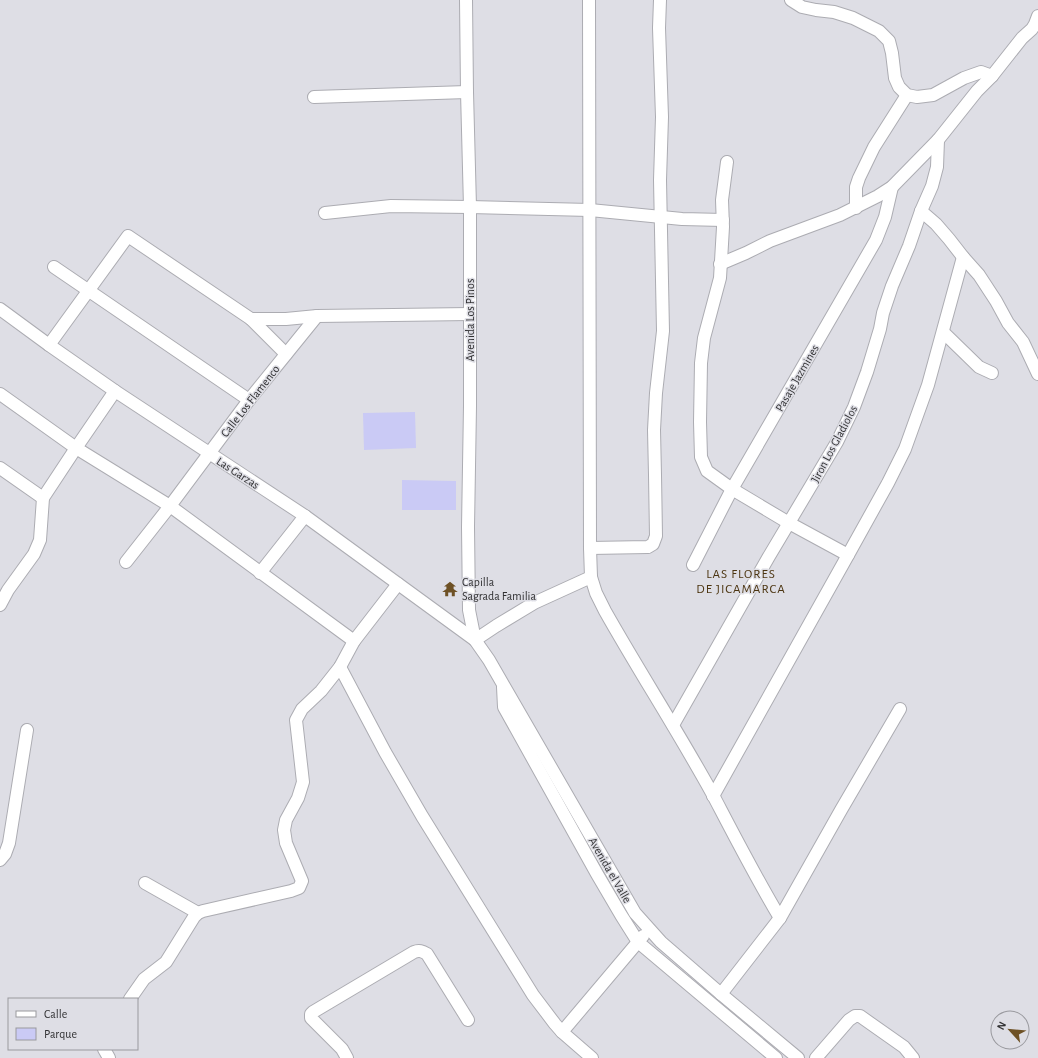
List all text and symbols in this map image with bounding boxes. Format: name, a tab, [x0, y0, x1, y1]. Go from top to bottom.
street label: Avenida Los Pinos	[464, 279, 476, 361]
street label: Pasaje Jazmines	[773, 343, 822, 414]
street label: Calle Los Flamenco	[218, 363, 282, 439]
street label: Jiron Los Gladiolos	[809, 403, 859, 485]
street label: Las Garzas	[214, 455, 262, 491]
district label: LAS FLORES DE JICAMARCA	[696, 568, 786, 596]
place label: Capilla Sagrada Familia	[462, 576, 536, 602]
temple icon: Capilla Sagrada Familia	[441, 580, 459, 598]
street label: Avenida el Valle	[586, 835, 634, 905]
legend	[8, 998, 138, 1050]
text: Calle	[44, 1008, 67, 1020]
north arrow	[990, 1010, 1030, 1050]
text: N	[995, 1020, 1008, 1032]
text: Parque	[44, 1028, 77, 1040]

